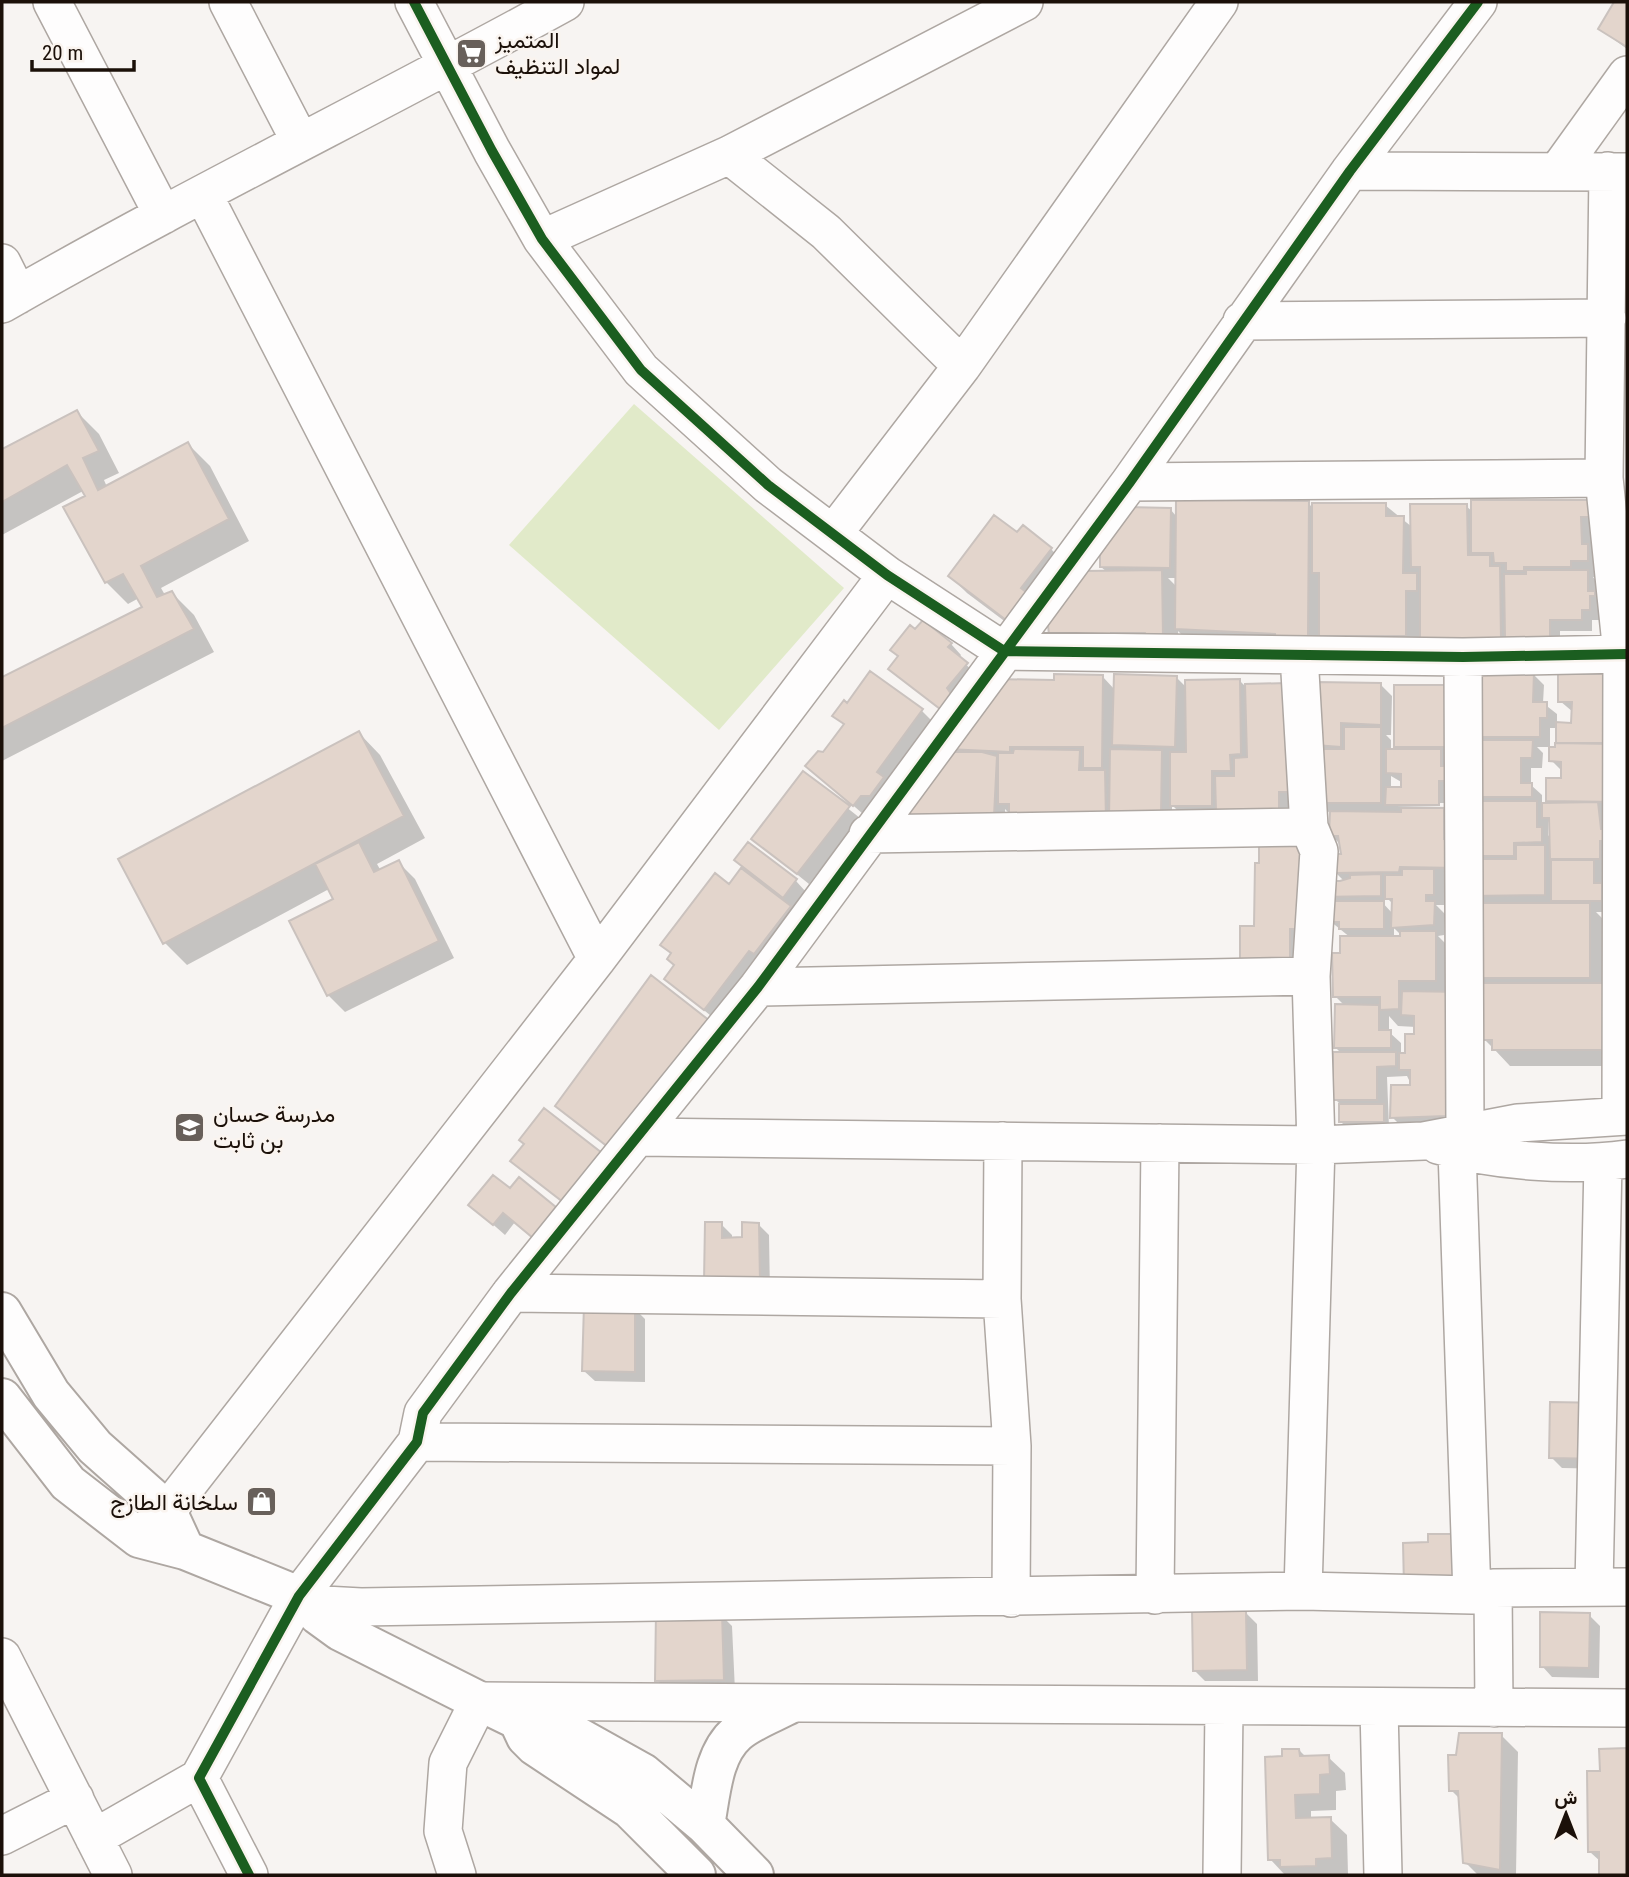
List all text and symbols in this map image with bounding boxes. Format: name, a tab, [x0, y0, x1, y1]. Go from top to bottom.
place label: المتميز لمواد التنظيف	[494, 27, 620, 81]
scale bar	[32, 28, 133, 72]
supermarket icon: المتميز لمواد التنظيف	[455, 36, 489, 70]
text: 20 m	[42, 41, 83, 65]
place label: مدرسة حسان بن ثابت	[213, 1101, 335, 1154]
school or university icon: مدرسة حسان بن ثابت	[173, 1110, 207, 1144]
shop icon: سلخانة الطازج	[244, 1485, 278, 1519]
place label: سلخانة الطازج	[110, 1489, 238, 1518]
north arrow	[1531, 1779, 1601, 1849]
text: ش	[1555, 1786, 1578, 1809]

